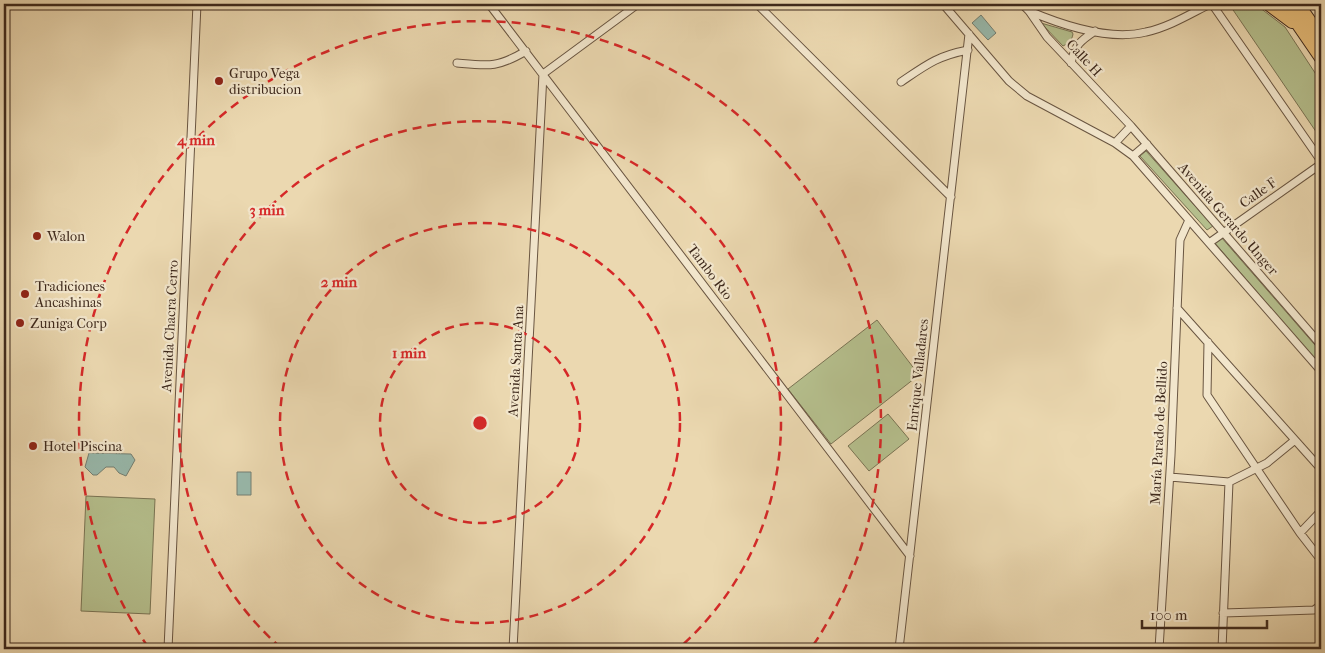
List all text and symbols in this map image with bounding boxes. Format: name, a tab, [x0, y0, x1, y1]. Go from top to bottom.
street label: Calle H	[1063, 36, 1105, 80]
place label: Grupo Vega distribucion	[229, 65, 301, 98]
marker: Grupo Vega distribucion	[213, 75, 225, 87]
text: 4 min	[176, 131, 215, 149]
street label: Avenida Gerardo Unger	[1174, 158, 1282, 279]
street label: Calle F	[1236, 174, 1280, 212]
text: 3 min	[250, 201, 285, 219]
place label: Walon	[46, 228, 85, 245]
marker: Walon	[31, 230, 43, 242]
street label: Tambo Rio	[684, 241, 736, 303]
street label: Avenida Chacra Cerro	[158, 259, 182, 394]
text: 2 min	[321, 273, 358, 291]
place label: Tradiciones Ancashinas	[34, 278, 105, 311]
marker: Tradiciones Ancashinas	[19, 288, 31, 300]
street label: Avenida Santa Ana	[505, 304, 527, 418]
place label: Zuniga Corp	[30, 315, 107, 332]
marker: Zuniga Corp	[14, 317, 26, 329]
street label: Enrique Valladares	[904, 318, 932, 432]
text: 1 min	[392, 344, 426, 362]
street label: María Parado de Bellido	[1147, 361, 1171, 505]
centre of rings	[471, 414, 489, 432]
place label: Hotel Piscina	[43, 438, 123, 455]
marker: Hotel Piscina	[27, 440, 39, 452]
scale bar	[1142, 598, 1268, 630]
text: 100 m	[1150, 606, 1188, 624]

